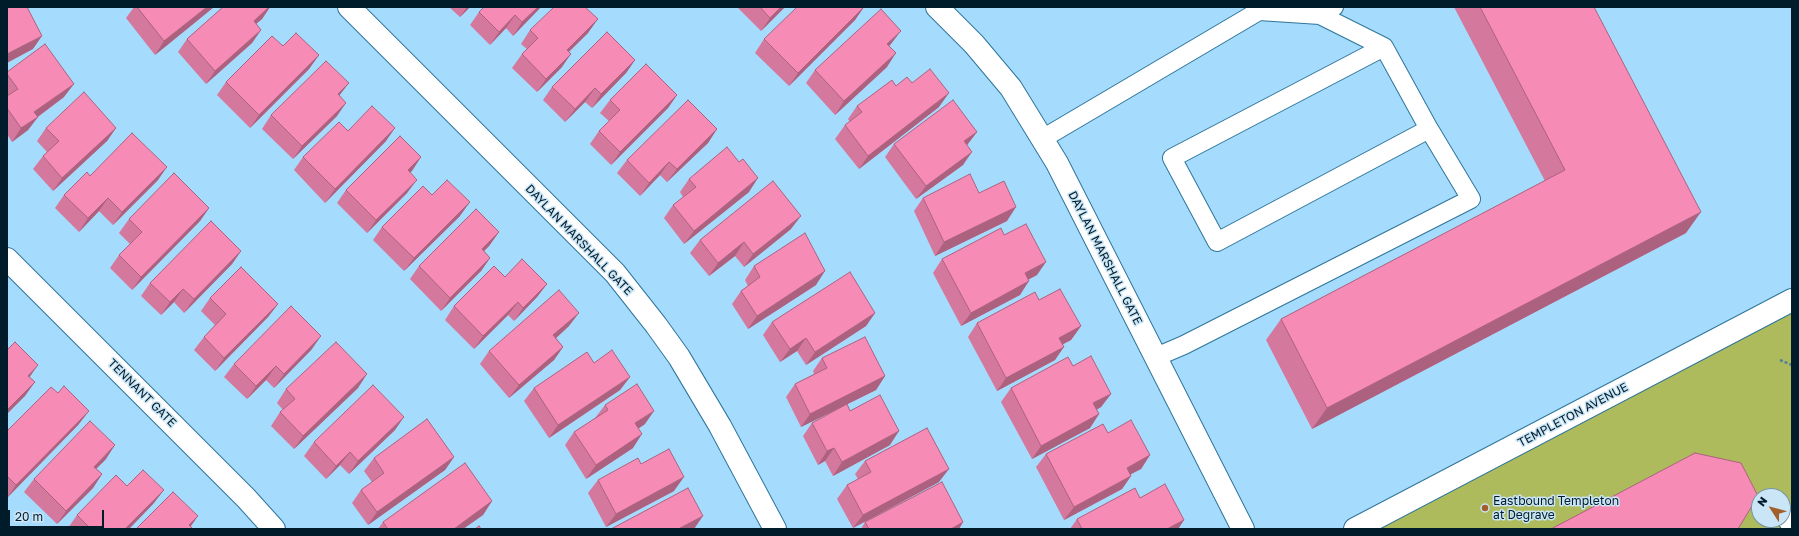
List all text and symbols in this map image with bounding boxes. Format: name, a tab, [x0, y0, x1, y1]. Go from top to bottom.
street label: DAYLAN MARSHALL GATE	[522, 182, 636, 298]
street label: DAYLAN MARSHALL GATE	[1065, 189, 1145, 327]
street label: TENNANT GATE	[105, 356, 179, 430]
street label: TEMPLETON AVENUE	[1515, 380, 1631, 450]
north arrow	[1751, 488, 1791, 528]
place label: Eastbound Templeton at Degrave	[1493, 494, 1619, 522]
text: N	[1754, 494, 1769, 508]
scale bar	[10, 502, 106, 528]
marker: Eastbound Templeton at Degrave	[1480, 503, 1490, 513]
text: 20 m	[15, 509, 43, 524]

